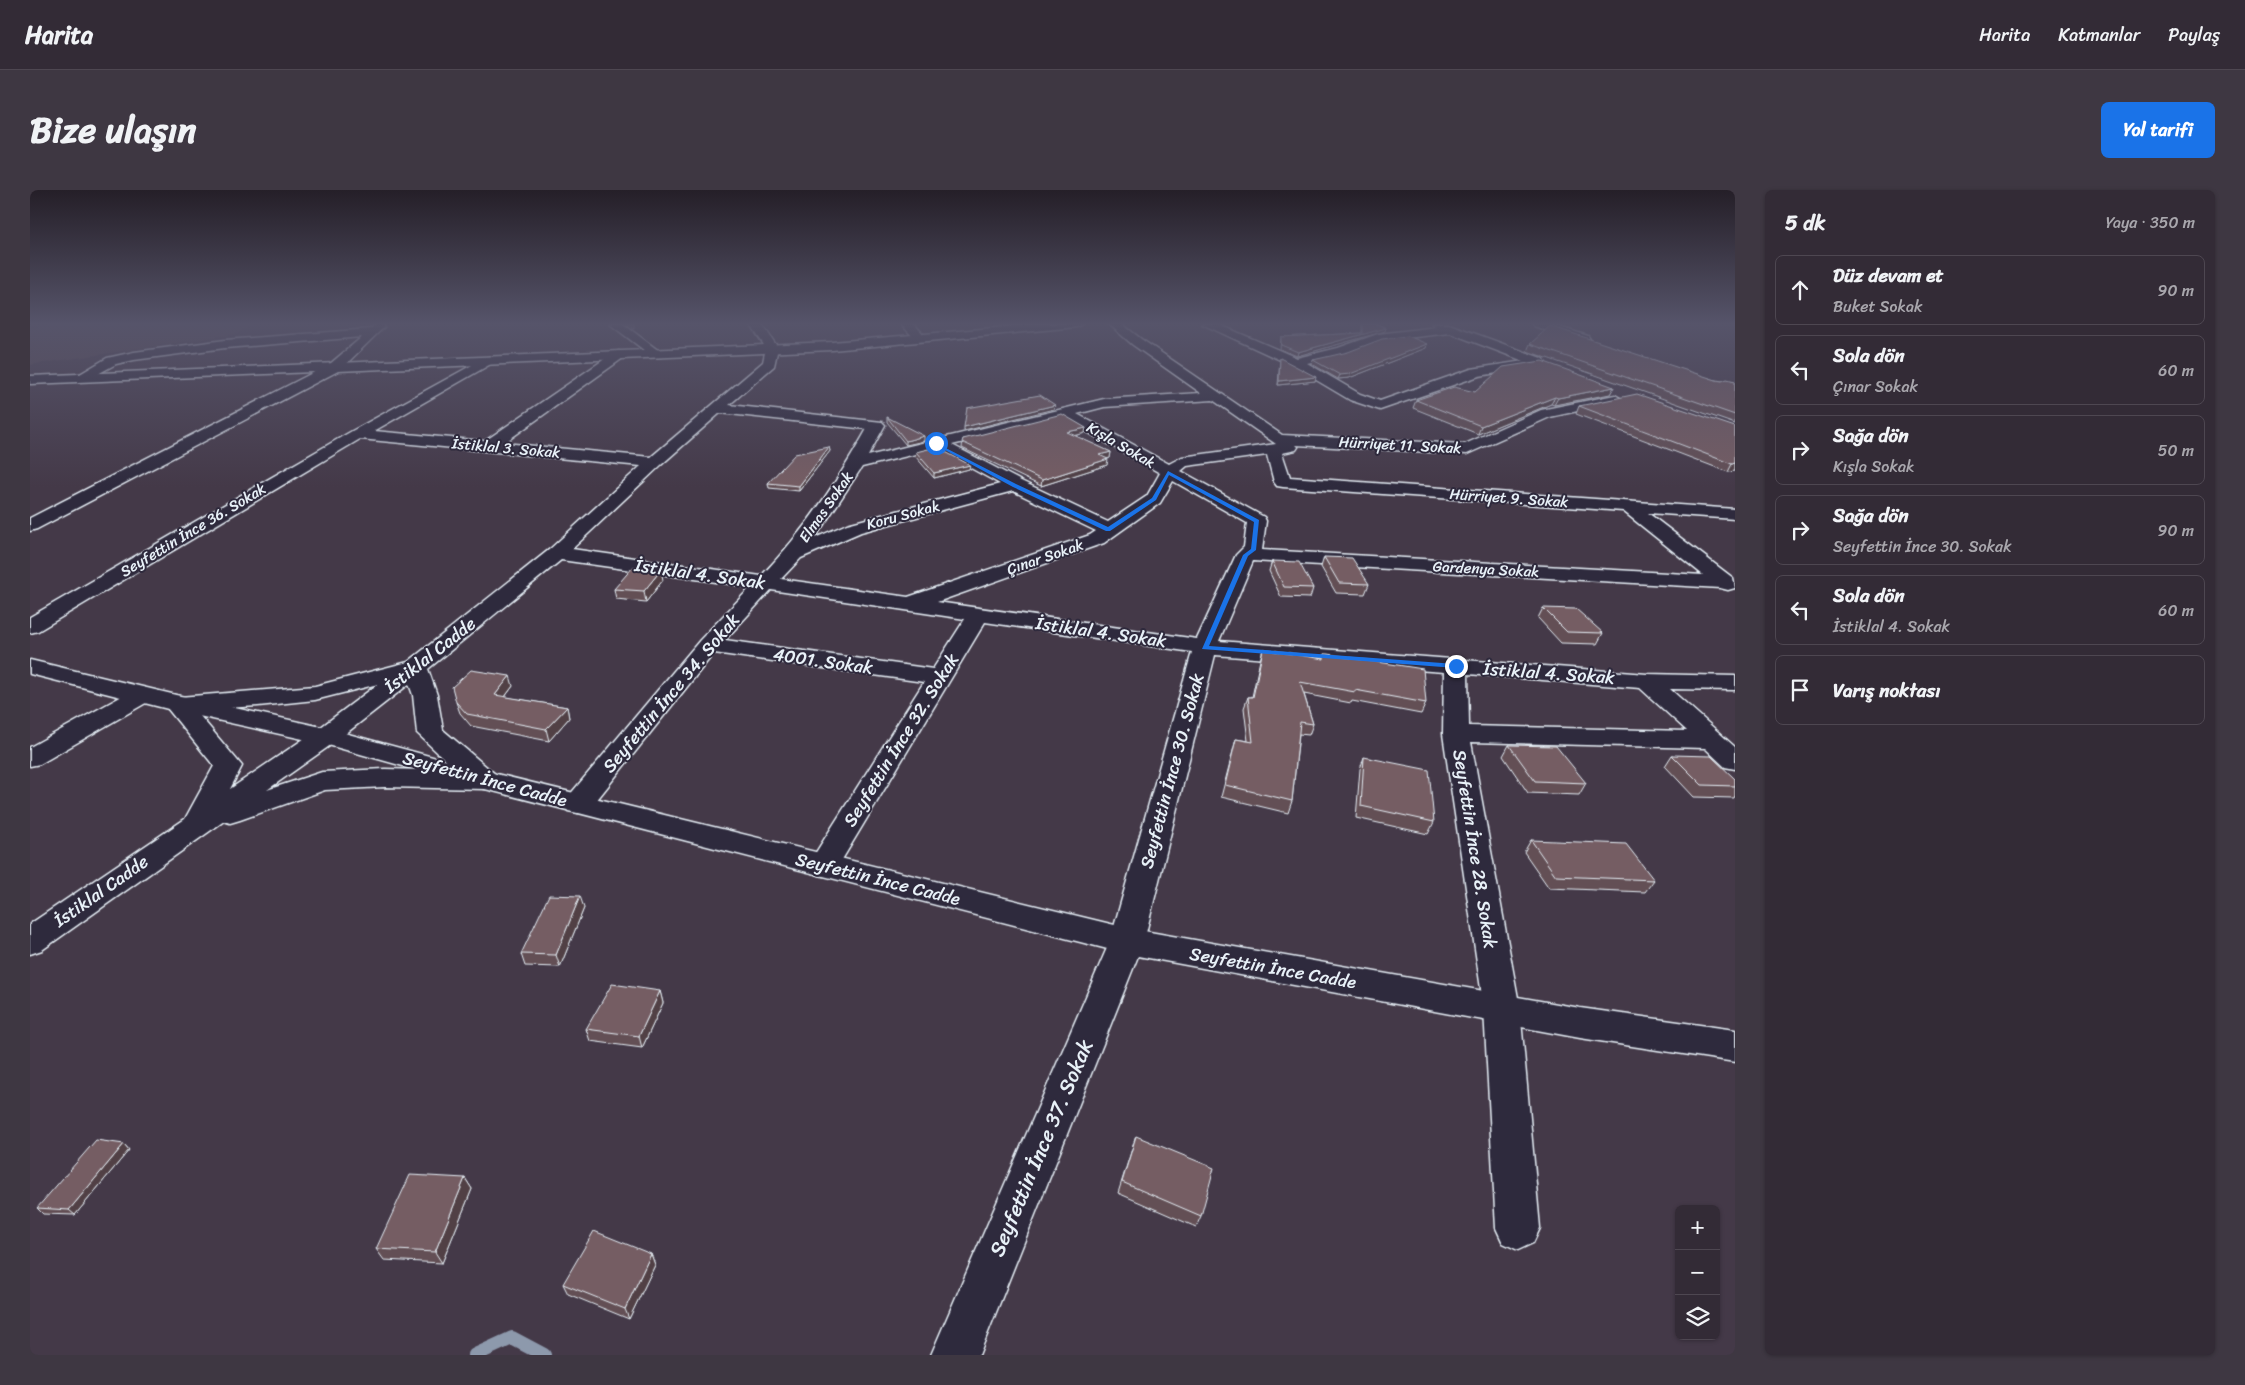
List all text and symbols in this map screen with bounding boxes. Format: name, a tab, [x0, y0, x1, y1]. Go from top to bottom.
text: Harita	[25, 14, 93, 56]
text: Harita	[1979, 19, 2030, 51]
text: Katmanlar	[2058, 19, 2140, 51]
text: Paylaş	[2168, 19, 2220, 51]
text: Bize ulaşın	[30, 99, 196, 161]
button: Yol tarifi	[2101, 102, 2215, 158]
text: 5 dk	[1785, 204, 1826, 242]
text: Yaya · 350 m	[2106, 208, 2195, 237]
text: Düz devam et	[1833, 259, 1944, 292]
icon: ahead	[1786, 276, 1814, 304]
text: 90 m	[2158, 276, 2194, 305]
text: Buket Sokak	[1833, 292, 1923, 321]
text: Sola dön	[1833, 339, 1904, 372]
icon: left	[1786, 356, 1814, 384]
text: 60 m	[2158, 356, 2194, 385]
text: Çınar Sokak	[1833, 372, 1918, 401]
street label: Kışla Sokak	[1081, 415, 1161, 475]
text: Sağa dön	[1833, 419, 1908, 452]
street label: Hürriyet 11. Sokak	[1338, 429, 1462, 461]
street label: İstiklal 3. Sokak	[450, 430, 561, 466]
route start	[925, 432, 948, 455]
icon: right	[1786, 436, 1814, 464]
text: 50 m	[2158, 436, 2194, 465]
text: Kışla Sokak	[1833, 452, 1914, 481]
street label: Elmas Sokak	[792, 466, 860, 548]
street label: Seyfettin İnce 36. Sokak	[115, 476, 271, 584]
street label: Hürriyet 9. Sokak	[1449, 481, 1569, 515]
street label: Koru Sokak	[863, 493, 943, 537]
text: Sağa dön	[1833, 499, 1908, 532]
icon: right	[1786, 516, 1814, 544]
text: 90 m	[2158, 516, 2194, 545]
street label: Çınar Sokak	[1003, 531, 1088, 582]
text: Seyfettin İnce 30. Sokak	[1833, 532, 2012, 561]
street label: İstiklal 4. Sokak	[632, 549, 768, 599]
street label: Gardenya Sokak	[1432, 553, 1540, 585]
text: Sola dön	[1833, 579, 1904, 612]
icon: left	[1786, 596, 1814, 624]
text: 60 m	[2158, 596, 2194, 625]
street label: Seyfettin İnce 34. Sokak	[594, 605, 748, 780]
street label: İstiklal 4. Sokak	[1033, 607, 1169, 657]
street label: İstiklal Cadde	[376, 608, 483, 702]
text: İstiklal 4. Sokak	[1833, 612, 1950, 641]
street label: 4001. Sokak	[771, 638, 875, 684]
street label: Seyfettin İnce 32. Sokak	[834, 646, 968, 833]
street label: İstiklal 4. Sokak	[1481, 652, 1616, 694]
route end	[1445, 655, 1468, 678]
street label: Seyfettin İnce 30. Sokak	[1131, 669, 1214, 872]
text: Varış noktası	[1833, 674, 1940, 707]
icon: arrive	[1786, 676, 1814, 704]
street label: Seyfettin İnce Cadde	[399, 742, 571, 816]
street label: Seyfettin İnce 28. Sokak	[1443, 747, 1507, 951]
street label: Seyfettin İnce Cadde	[792, 843, 964, 915]
street label: İstiklal Cadde	[46, 846, 155, 936]
street label: Seyfettin İnce Cadde	[1187, 938, 1359, 998]
street label: Seyfettin İnce 37. Sokak	[978, 1033, 1104, 1263]
map controls	[1675, 1205, 1720, 1340]
button: +	[1675, 1205, 1720, 1250]
button: −	[1675, 1250, 1720, 1295]
button: layers	[1675, 1295, 1720, 1340]

